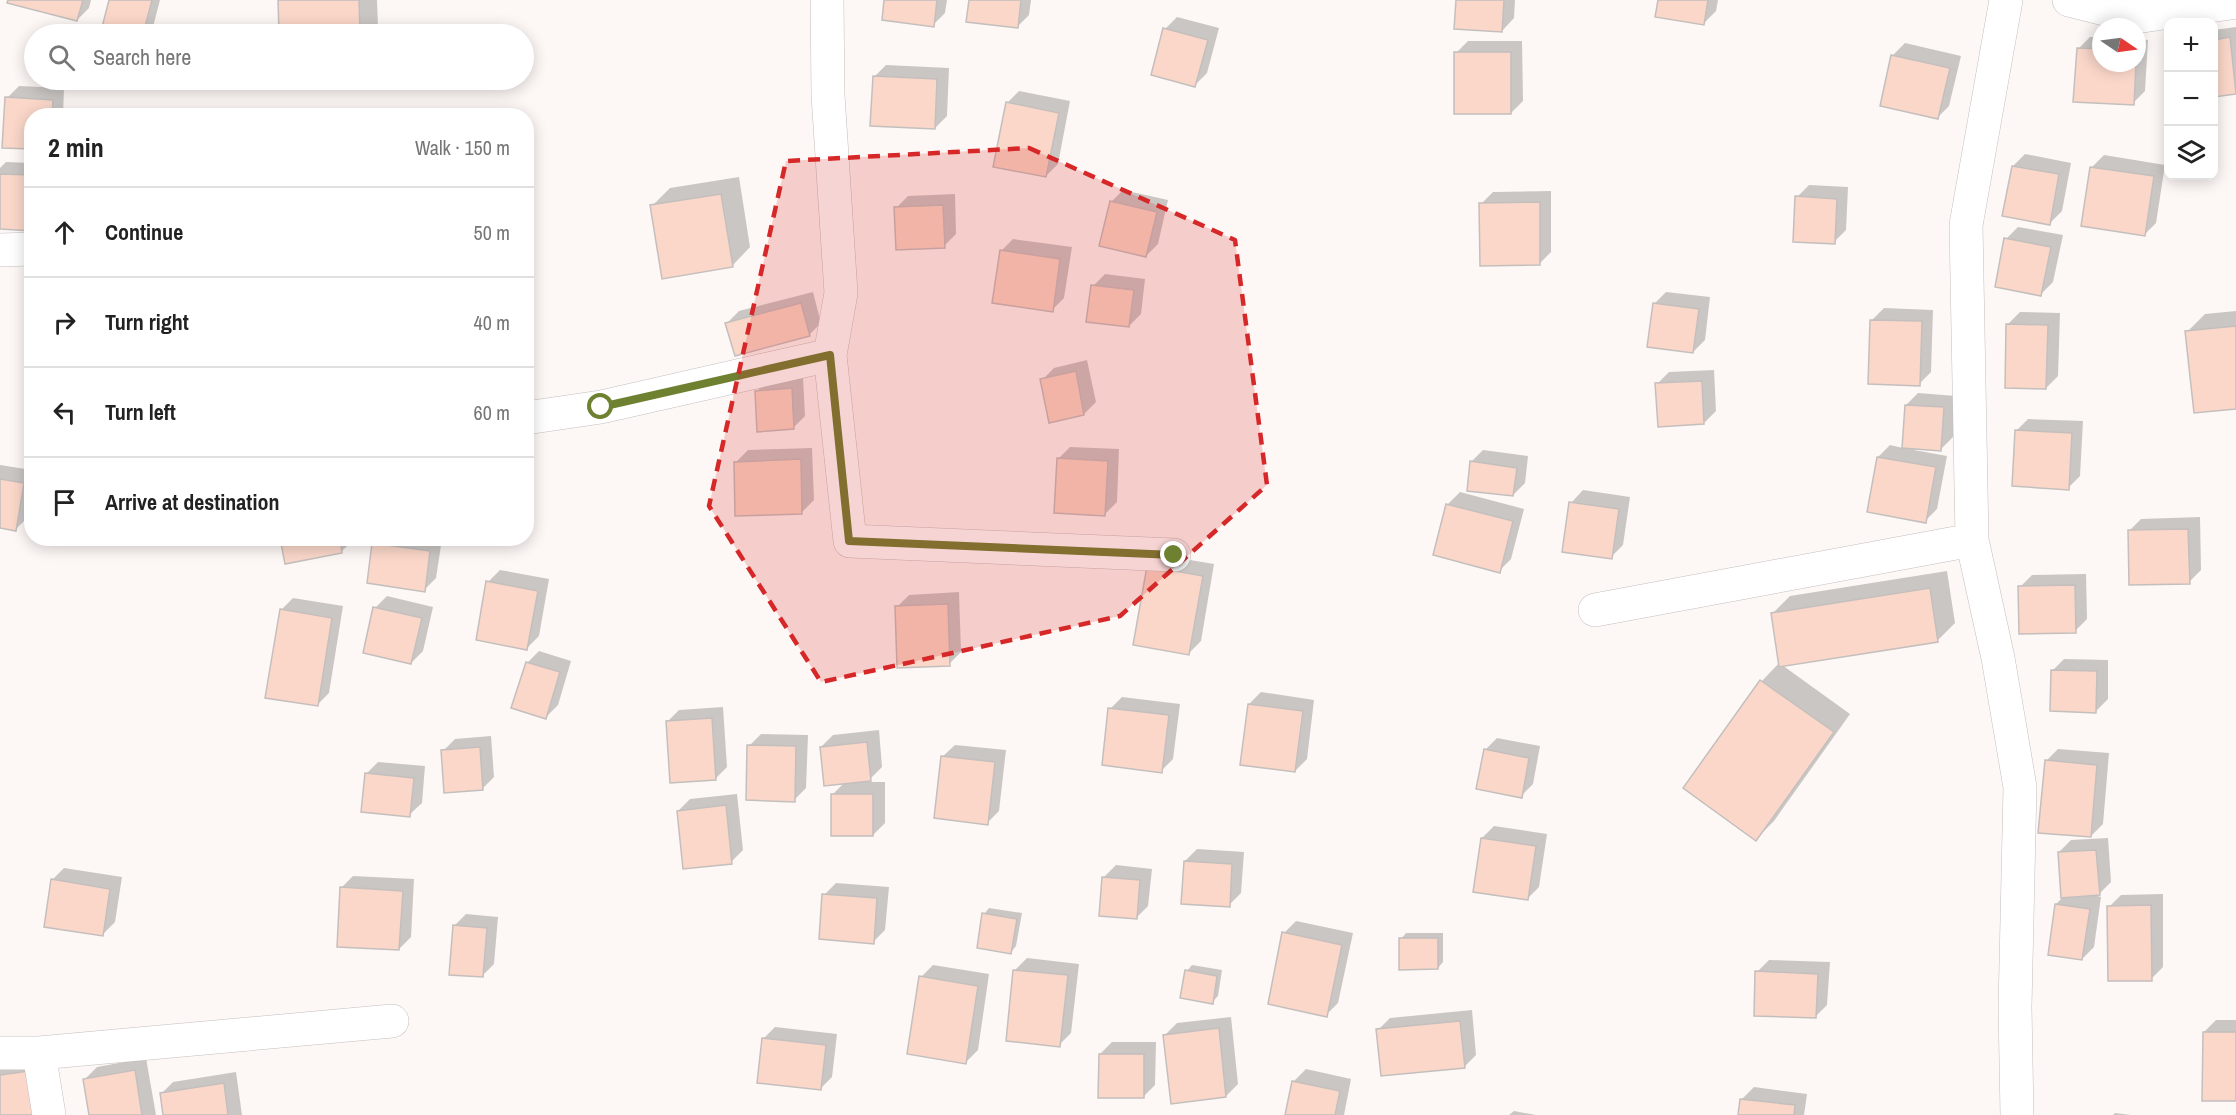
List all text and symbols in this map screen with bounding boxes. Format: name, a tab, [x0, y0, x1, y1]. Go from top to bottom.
north arrow	[2092, 18, 2146, 72]
map controls	[2164, 18, 2218, 180]
button: +	[2164, 18, 2218, 72]
search box	[24, 24, 534, 90]
icon: search	[45, 41, 78, 74]
text: Search here	[93, 42, 191, 72]
button: −	[2164, 72, 2218, 126]
button: layers	[2164, 126, 2218, 180]
text: 2 min	[48, 130, 104, 165]
text: Walk · 150 m	[415, 134, 510, 161]
icon: ahead	[48, 216, 81, 249]
text: Continue	[105, 217, 183, 247]
text: 50 m	[474, 219, 510, 246]
icon: right	[48, 306, 81, 339]
text: Turn right	[105, 307, 189, 337]
text: 40 m	[474, 309, 510, 336]
route start	[587, 393, 613, 419]
icon: left	[48, 396, 81, 429]
text: Turn left	[105, 397, 176, 427]
text: 60 m	[474, 399, 510, 426]
icon: arrive	[48, 486, 81, 519]
text: Arrive at destination	[105, 487, 279, 517]
route end	[1160, 541, 1186, 567]

